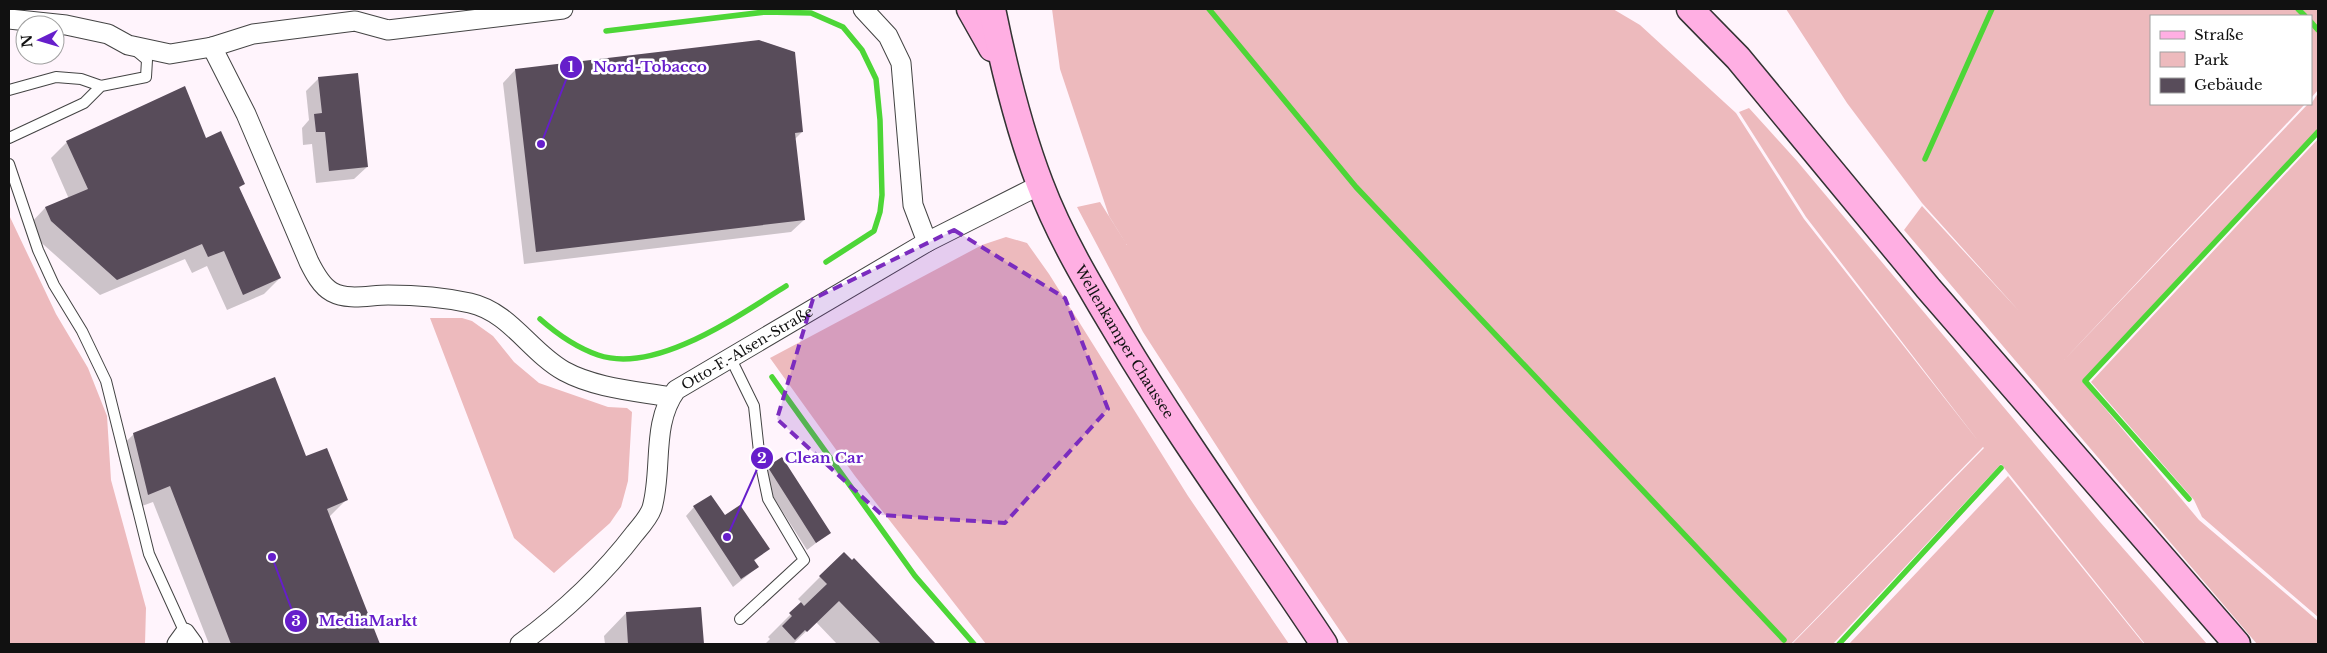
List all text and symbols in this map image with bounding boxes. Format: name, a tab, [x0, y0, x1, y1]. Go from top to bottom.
north arrow	[15, 15, 65, 65]
legend	[2150, 15, 2312, 105]
text: Straße	[2194, 25, 2244, 44]
text: N	[18, 34, 37, 48]
text: Park	[2194, 50, 2230, 69]
callout: Nord-Tobacco	[558, 52, 717, 82]
text: 1	[568, 57, 575, 76]
text: Nord-Tobacco	[593, 57, 707, 76]
text: Gebäude	[2194, 75, 2263, 94]
street label: Wellenkamper Chaussee	[1070, 261, 1178, 422]
street label: Otto-F.-Alsen-Straße	[678, 302, 816, 394]
callout: Clean Car	[749, 443, 873, 473]
text: 2	[757, 448, 767, 467]
text: Clean Car	[785, 448, 864, 467]
callout: MediaMarkt	[284, 606, 428, 636]
text: 3	[291, 611, 301, 630]
text: MediaMarkt	[318, 611, 418, 630]

